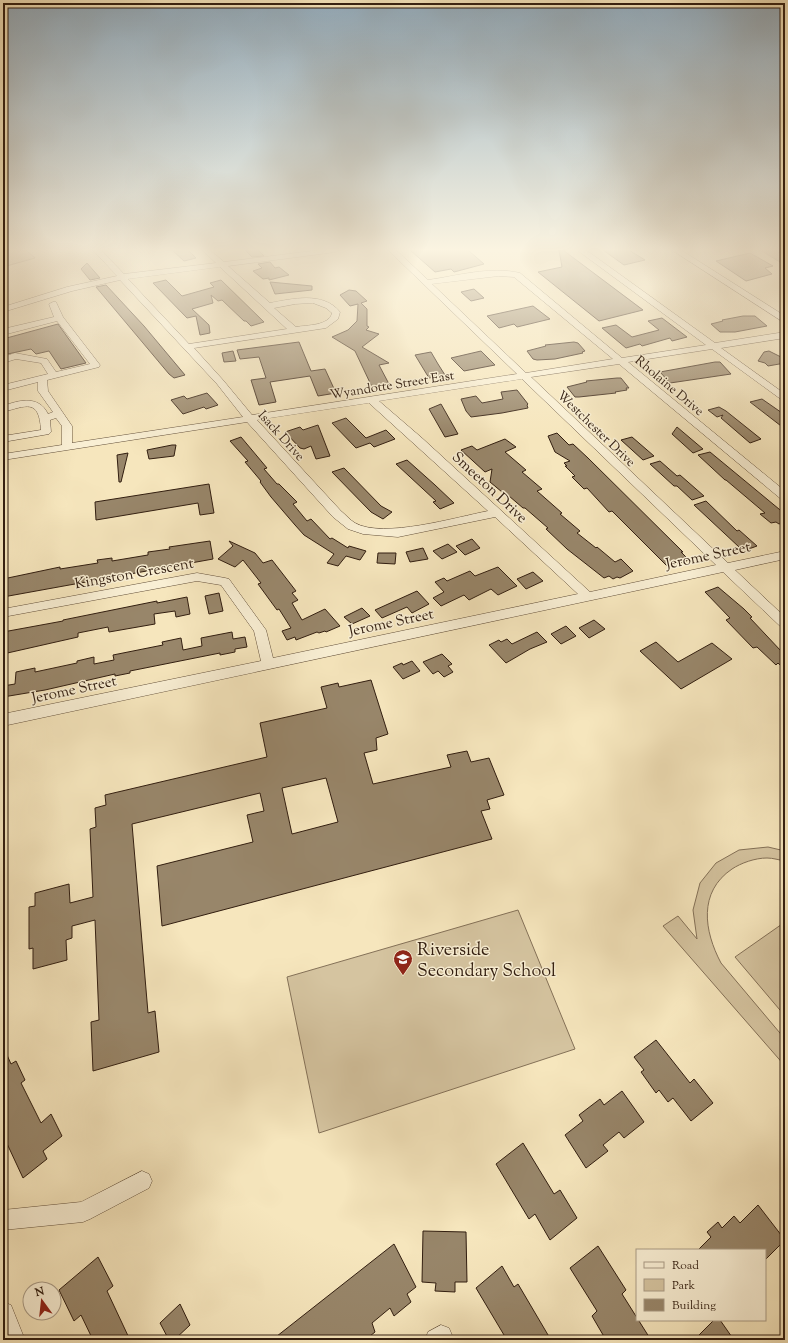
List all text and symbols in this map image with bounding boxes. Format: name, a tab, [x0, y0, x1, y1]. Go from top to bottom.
street label: Rholaine Drive	[630, 352, 707, 421]
street label: Wyandotte Street East	[329, 367, 456, 405]
street label: Westchester Drive	[552, 387, 639, 472]
street label: Isack Drive	[253, 407, 308, 465]
street label: Smeeton Drive	[446, 447, 531, 529]
street label: Jerome Street	[663, 537, 753, 576]
street label: Kingston Crescent	[73, 554, 195, 595]
street label: Jerome Street	[346, 604, 436, 643]
street label: Jerome Street	[29, 671, 119, 710]
place label: Riverside Secondary School	[417, 938, 556, 985]
school or university icon: Riverside Secondary School	[392, 948, 414, 976]
legend	[636, 1249, 766, 1321]
text: Road	[672, 1257, 699, 1275]
text: Park	[672, 1277, 695, 1295]
north arrow	[22, 1281, 62, 1321]
text: N	[32, 1283, 46, 1301]
text: Building	[672, 1297, 716, 1315]

